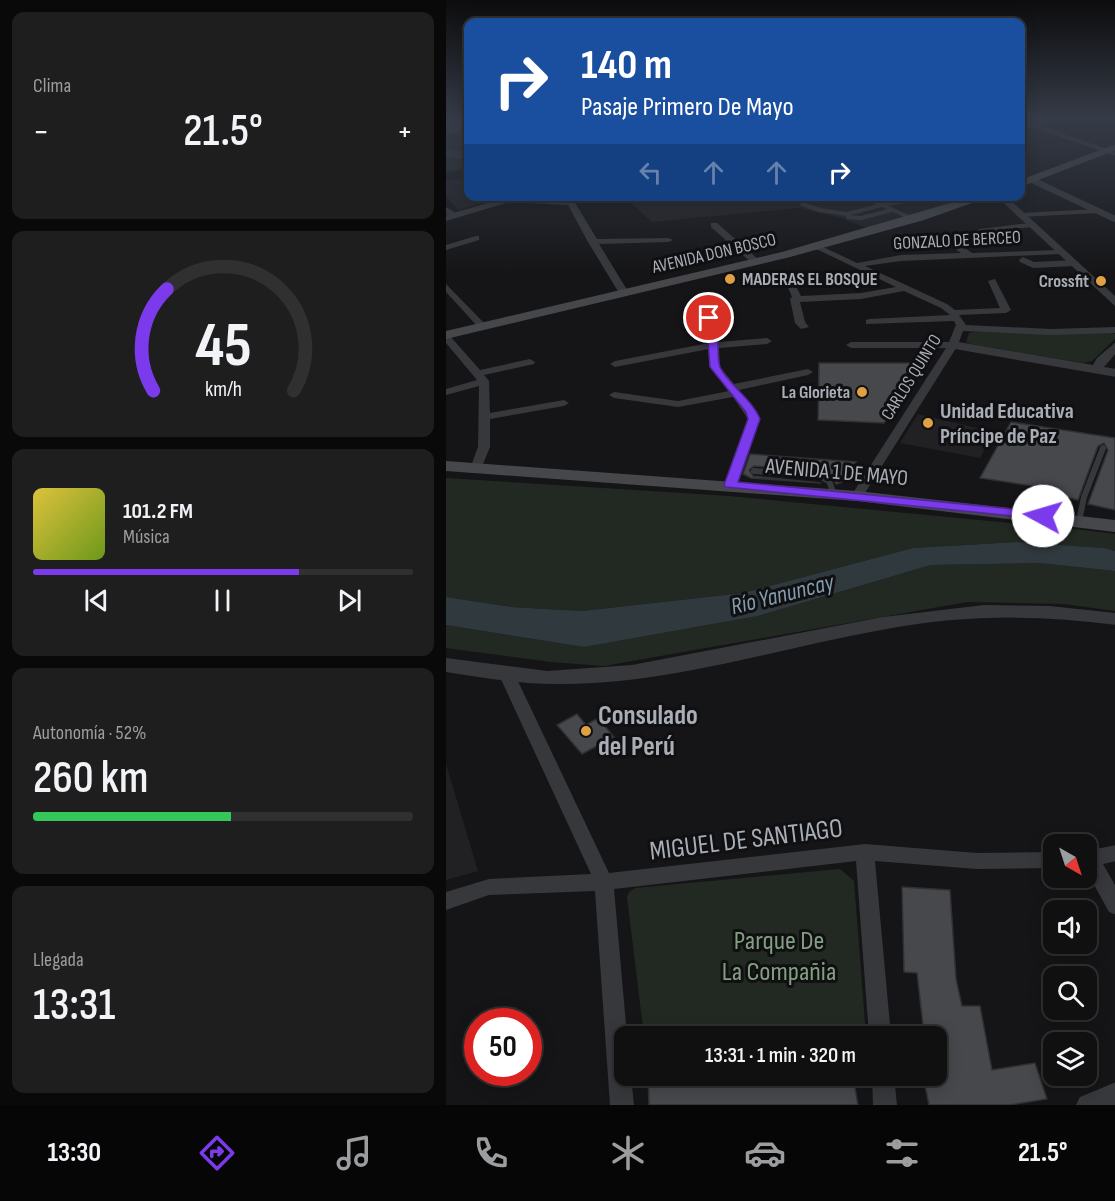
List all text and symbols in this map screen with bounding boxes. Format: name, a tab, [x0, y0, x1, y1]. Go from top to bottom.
text: 140 m	[581, 40, 672, 91]
icon: right	[482, 42, 560, 120]
text: Clima	[33, 74, 71, 98]
text: Pasaje Primero De Mayo	[581, 91, 794, 123]
text: 21.5°	[183, 104, 263, 159]
text: −	[33, 112, 49, 152]
text: +	[397, 112, 413, 152]
icon: left	[634, 156, 667, 189]
icon: ahead	[697, 156, 730, 189]
icon: ahead	[760, 156, 793, 189]
icon: right	[823, 156, 856, 189]
street label: GONZALO DE BERCEO	[893, 227, 1021, 254]
street label: AVENIDA DON BOSCO	[649, 229, 778, 278]
place label: MADERAS EL BOSQUE	[742, 269, 878, 290]
place label: Crossfit	[1039, 271, 1089, 292]
marker: MADERAS EL BOSQUE	[723, 272, 737, 286]
marker: Crossfit	[1094, 274, 1108, 288]
pin	[683, 292, 734, 343]
icon: arrive	[692, 301, 725, 334]
text: 45	[195, 309, 251, 384]
street label: CARLOS QUINTO	[877, 331, 946, 424]
text: km/h	[204, 377, 242, 402]
place label: La Glorieta	[782, 382, 850, 403]
marker: La Glorieta	[855, 385, 869, 399]
place label: Unidad Educativa Príncipe de Paz	[940, 398, 1074, 450]
marker: Unidad Educativa Príncipe de Paz	[921, 416, 935, 430]
street label: AVENIDA 1 DE MAYO	[764, 453, 909, 492]
position arrow	[1011, 484, 1075, 548]
text: 101.2 FM	[123, 498, 193, 525]
text: Música	[123, 525, 170, 549]
water label: Río Yanuncay	[728, 567, 838, 621]
icon: previous	[80, 584, 113, 617]
icon: pause	[206, 584, 239, 617]
icon: next	[333, 584, 366, 617]
place label: Consulado del Perú	[598, 700, 698, 763]
text: Autonomía · 52%	[33, 721, 146, 745]
marker: Consulado del Perú	[579, 724, 593, 738]
text: 260 km	[33, 751, 148, 806]
street label: MIGUEL DE SANTIAGO	[648, 812, 844, 868]
north arrow	[1043, 834, 1097, 888]
map controls	[1043, 834, 1097, 1086]
button: sound	[1043, 900, 1097, 954]
park label: Parque De La Compañia	[722, 925, 836, 988]
text: Llegada	[33, 948, 84, 972]
button: search	[1043, 966, 1097, 1020]
text: 13:31	[33, 978, 115, 1033]
speed limit sign: 50	[464, 1008, 542, 1086]
button: layers	[1043, 1032, 1097, 1086]
text: 13:31 · 1 min · 320 m	[705, 1042, 856, 1069]
icon: directions	[196, 1132, 238, 1174]
icon: music	[333, 1132, 375, 1174]
icon: phone	[470, 1132, 512, 1174]
icon: climate	[607, 1132, 649, 1174]
icon: car	[744, 1132, 786, 1174]
icon: filters	[881, 1132, 923, 1174]
text: 13:30	[47, 1137, 101, 1169]
text: 21.5°	[1018, 1137, 1067, 1169]

